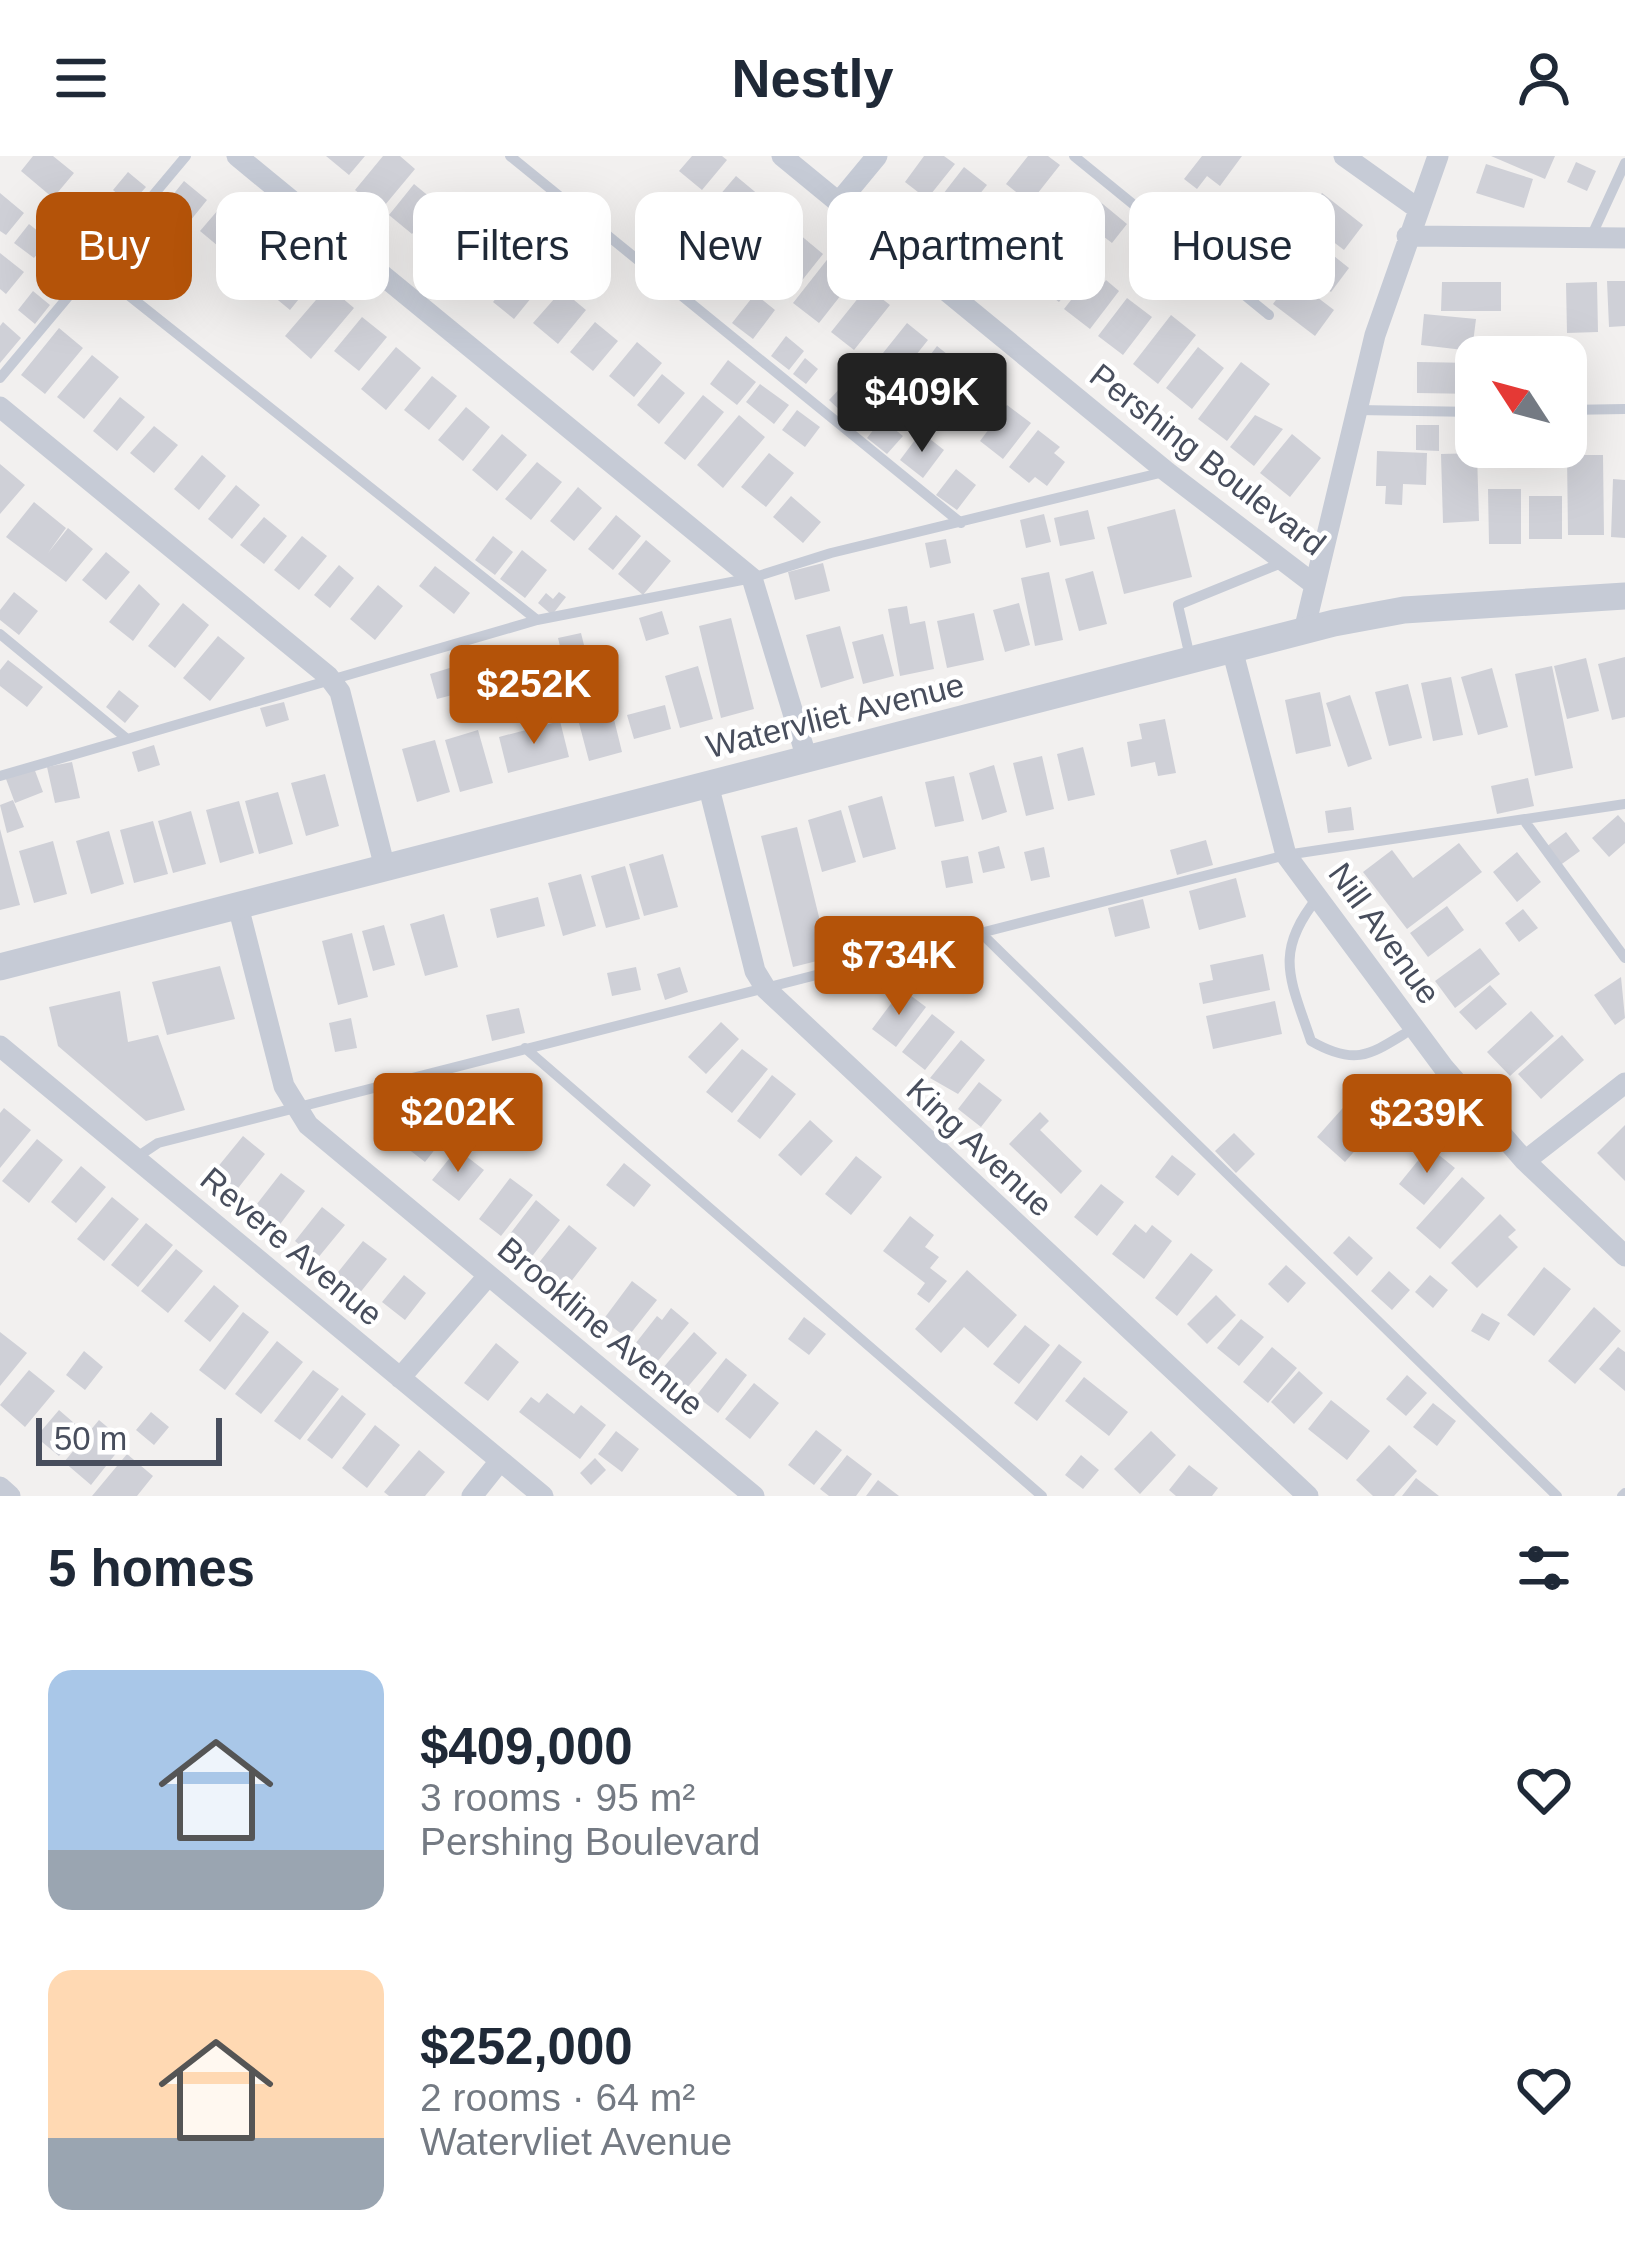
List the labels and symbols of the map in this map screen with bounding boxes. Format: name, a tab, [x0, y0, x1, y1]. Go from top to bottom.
north arrow	[1455, 336, 1587, 468]
pin: $409K	[838, 353, 1006, 455]
street label: Pershing Boulevard	[1083, 356, 1333, 563]
pin: $252K	[450, 645, 618, 747]
street label: Watervliet Avenue	[702, 666, 968, 765]
street label: Nill Avenue	[1321, 856, 1448, 1011]
pin: $734K	[815, 916, 983, 1018]
street label: King Avenue	[899, 1071, 1060, 1224]
pin: $202K	[374, 1073, 542, 1175]
pin: $239K	[1343, 1074, 1511, 1176]
street label: Revere Avenue	[194, 1160, 390, 1333]
street label: Brookline Avenue	[491, 1230, 711, 1423]
scale bar	[36, 1412, 222, 1465]

